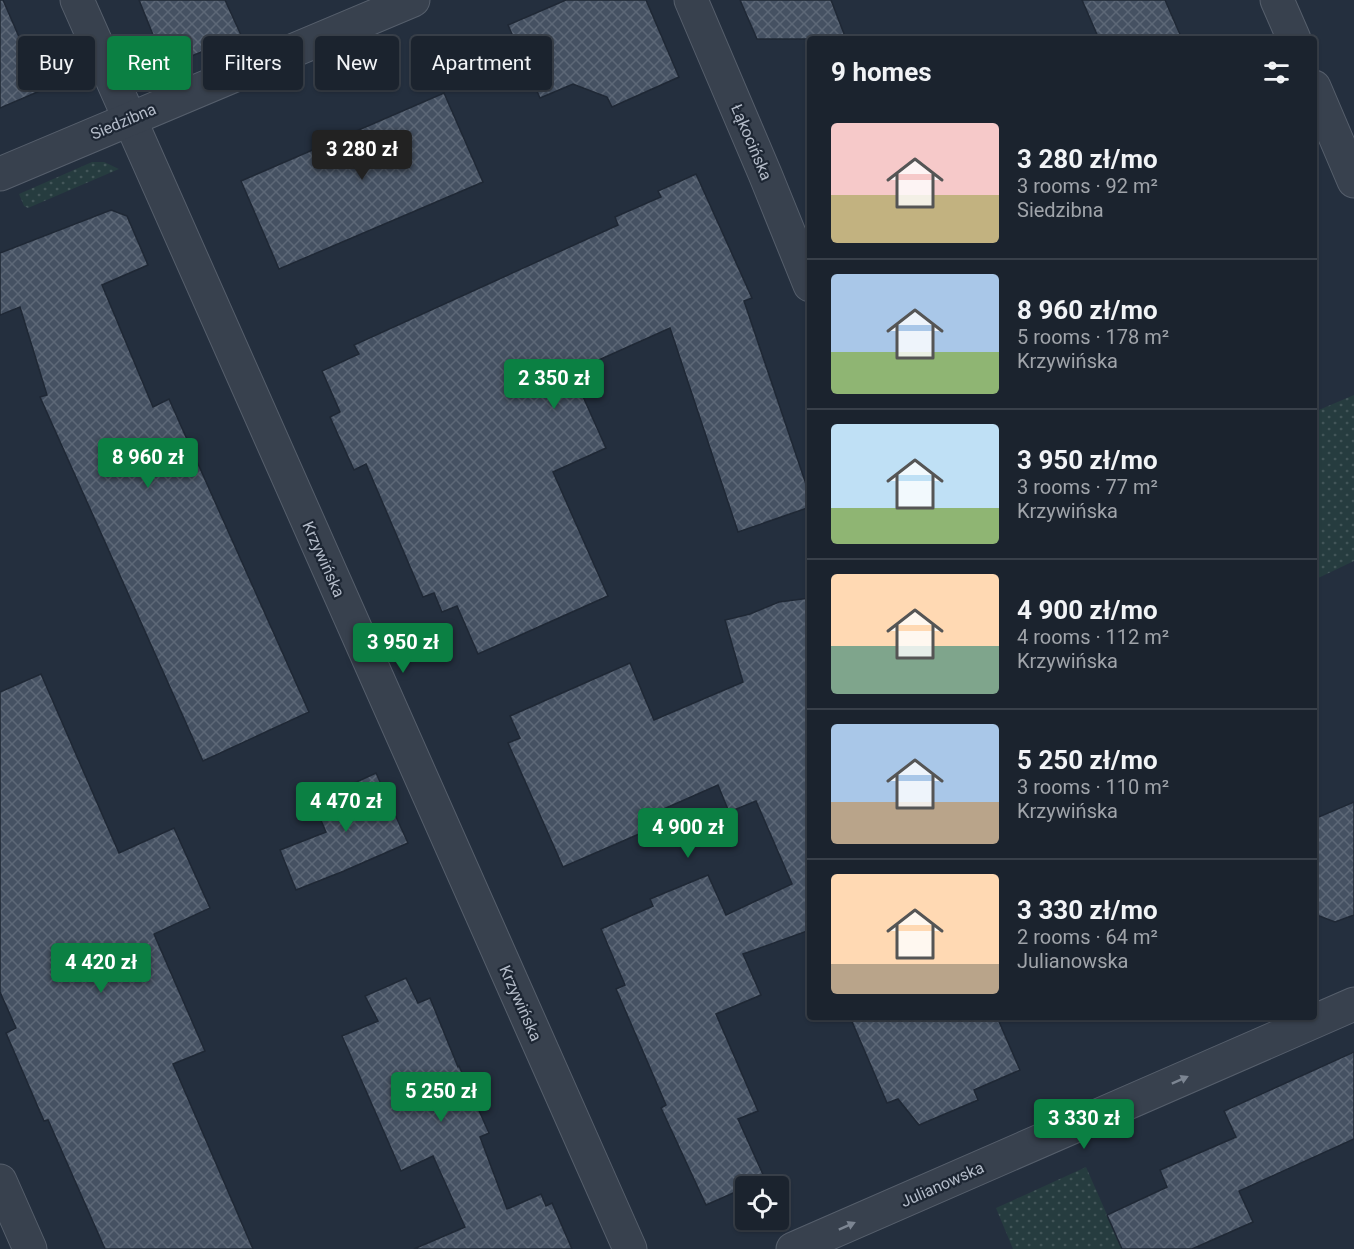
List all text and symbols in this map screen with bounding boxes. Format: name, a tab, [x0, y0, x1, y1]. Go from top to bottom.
chip: Buy	[18, 36, 95, 90]
chip: Rent	[107, 36, 191, 90]
chip: Filters	[203, 36, 303, 90]
chip: New	[315, 36, 399, 90]
chip: Apartment	[411, 36, 552, 90]
icon: filters	[1260, 56, 1293, 89]
text: 9 homes	[831, 57, 932, 87]
street label: Siedzibna	[88, 99, 159, 144]
street label: Łąkocińska	[727, 101, 776, 183]
pin: 3 280 zł	[300, 130, 424, 181]
text: 3 280 zł	[326, 137, 398, 161]
text: 3 280 zł/mo	[1017, 144, 1158, 174]
icon: home	[879, 147, 951, 219]
text: 3 rooms · 92 m²	[1017, 174, 1158, 198]
text: Siedzibna	[1017, 198, 1104, 222]
text: 8 960 zł/mo	[1017, 295, 1158, 325]
icon: home	[879, 298, 951, 370]
text: 5 rooms · 178 m²	[1017, 325, 1169, 349]
text: Krzywińska	[1017, 349, 1118, 373]
pin: 2 350 zł	[492, 359, 616, 410]
text: 2 350 zł	[518, 366, 590, 390]
pin: 8 960 zł	[86, 438, 210, 489]
text: 8 960 zł	[112, 445, 184, 469]
text: 3 950 zł/mo	[1017, 445, 1158, 475]
icon: home	[879, 448, 951, 520]
text: 3 rooms · 77 m²	[1017, 475, 1158, 499]
text: Krzywińska	[1017, 499, 1118, 523]
street label: Krzywińska	[298, 518, 349, 600]
text: 4 900 zł/mo	[1017, 595, 1158, 625]
icon: home	[879, 598, 951, 670]
pin: 3 950 zł	[341, 623, 465, 674]
text: 4 rooms · 112 m²	[1017, 625, 1169, 649]
text: 3 950 zł	[367, 630, 439, 654]
text: Krzywińska	[1017, 649, 1118, 673]
text: 5 250 zł/mo	[1017, 745, 1158, 775]
icon: home	[879, 748, 951, 820]
text: 3 rooms · 110 m²	[1017, 775, 1169, 799]
pin: 4 470 zł	[284, 782, 408, 833]
text: 4 470 zł	[310, 789, 382, 813]
text: Krzywińska	[1017, 799, 1118, 823]
pin: 4 900 zł	[626, 808, 750, 859]
text: 4 900 zł	[652, 815, 724, 839]
text: 3 330 zł/mo	[1017, 895, 1158, 925]
icon: home	[879, 898, 951, 970]
text: 2 rooms · 64 m²	[1017, 925, 1158, 949]
pin: 4 420 zł	[39, 943, 163, 994]
text: Julianowska	[1017, 949, 1128, 973]
text: 4 420 zł	[65, 950, 137, 974]
street label: Krzywińska	[495, 962, 546, 1044]
pin: 5 250 zł	[379, 1072, 503, 1123]
one-way arrow	[1171, 1075, 1189, 1085]
text: 5 250 zł	[405, 1079, 477, 1103]
pin: 3 330 zł	[1022, 1099, 1146, 1150]
text: 3 330 zł	[1048, 1106, 1120, 1130]
street label: Julianowska	[898, 1158, 987, 1211]
map controls	[735, 1176, 789, 1230]
button: locate	[735, 1176, 789, 1230]
one-way arrow	[838, 1220, 856, 1230]

